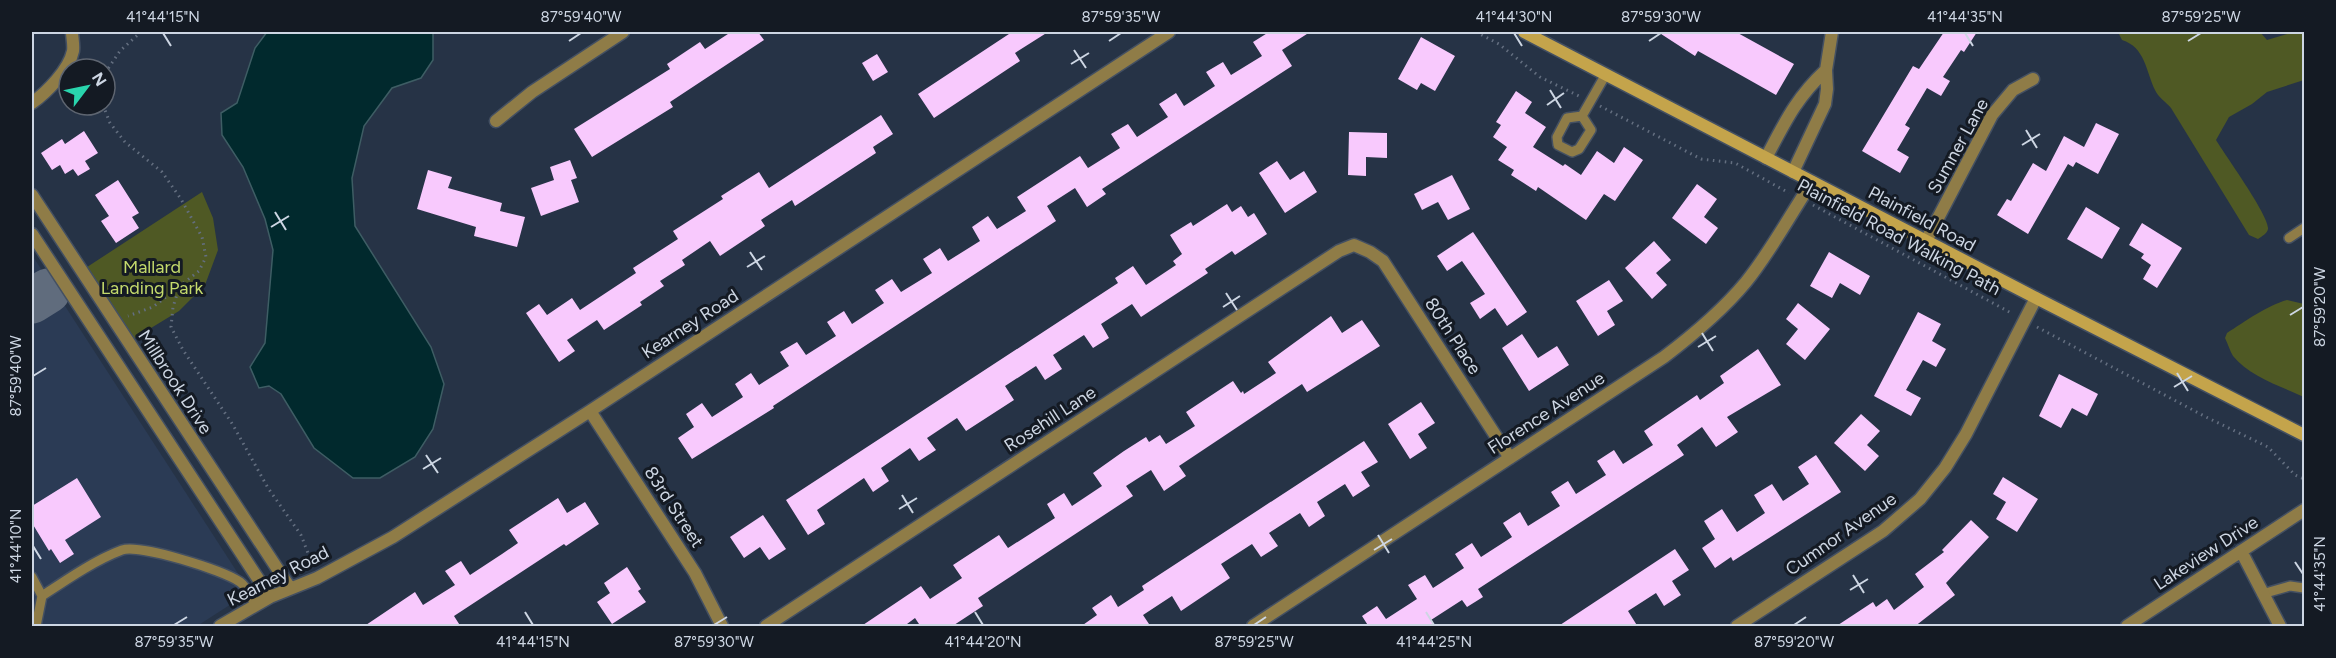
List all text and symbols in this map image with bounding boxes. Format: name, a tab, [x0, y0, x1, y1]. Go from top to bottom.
text: 41°44'15"N	[126, 8, 200, 26]
text: 87°59'40"W	[540, 8, 622, 26]
text: 87°59'35"W	[1082, 8, 1161, 26]
text: 41°44'30"N	[1476, 8, 1552, 26]
text: 87°59'30"W	[1621, 8, 1702, 26]
text: 41°44'35"N	[1927, 8, 2003, 26]
text: 87°59'25"W	[2161, 8, 2241, 26]
north arrow	[57, 57, 117, 117]
text: N	[88, 69, 111, 90]
street label: Sumner Lane	[1923, 95, 1993, 197]
street label: Plainfield Road Walking Path	[1794, 174, 2004, 300]
street label: Plainfield Road	[1864, 181, 1980, 257]
park label: Mallard Landing Park	[101, 256, 204, 299]
text: 87°59'20"W	[2311, 266, 2329, 347]
street label: Kearney Road	[638, 285, 742, 363]
street label: 80th Place	[1420, 294, 1486, 379]
street label: Millbrook Drive	[133, 326, 217, 438]
text: 87°59'40"W	[7, 335, 25, 417]
street label: Florence Avenue	[1483, 367, 1609, 459]
street label: Rosehill Lane	[1000, 381, 1100, 457]
street label: 83rd Street	[640, 462, 708, 552]
street label: Cumnor Avenue	[1781, 488, 1901, 580]
text: 41°44'10"N	[7, 509, 25, 583]
street label: Lakeview Drive	[2150, 511, 2262, 595]
text: 41°44'35"N	[2311, 536, 2329, 612]
street label: Kearney Road	[224, 541, 332, 611]
text: 87°59'35"W	[135, 633, 214, 651]
text: 41°44'15"N	[496, 633, 570, 651]
text: 87°59'30"W	[674, 633, 755, 651]
text: 41°44'20"N	[944, 633, 1022, 651]
text: 87°59'25"W	[1214, 633, 1294, 651]
text: 41°44'25"N	[1396, 633, 1472, 651]
text: 87°59'20"W	[1754, 633, 1835, 651]

